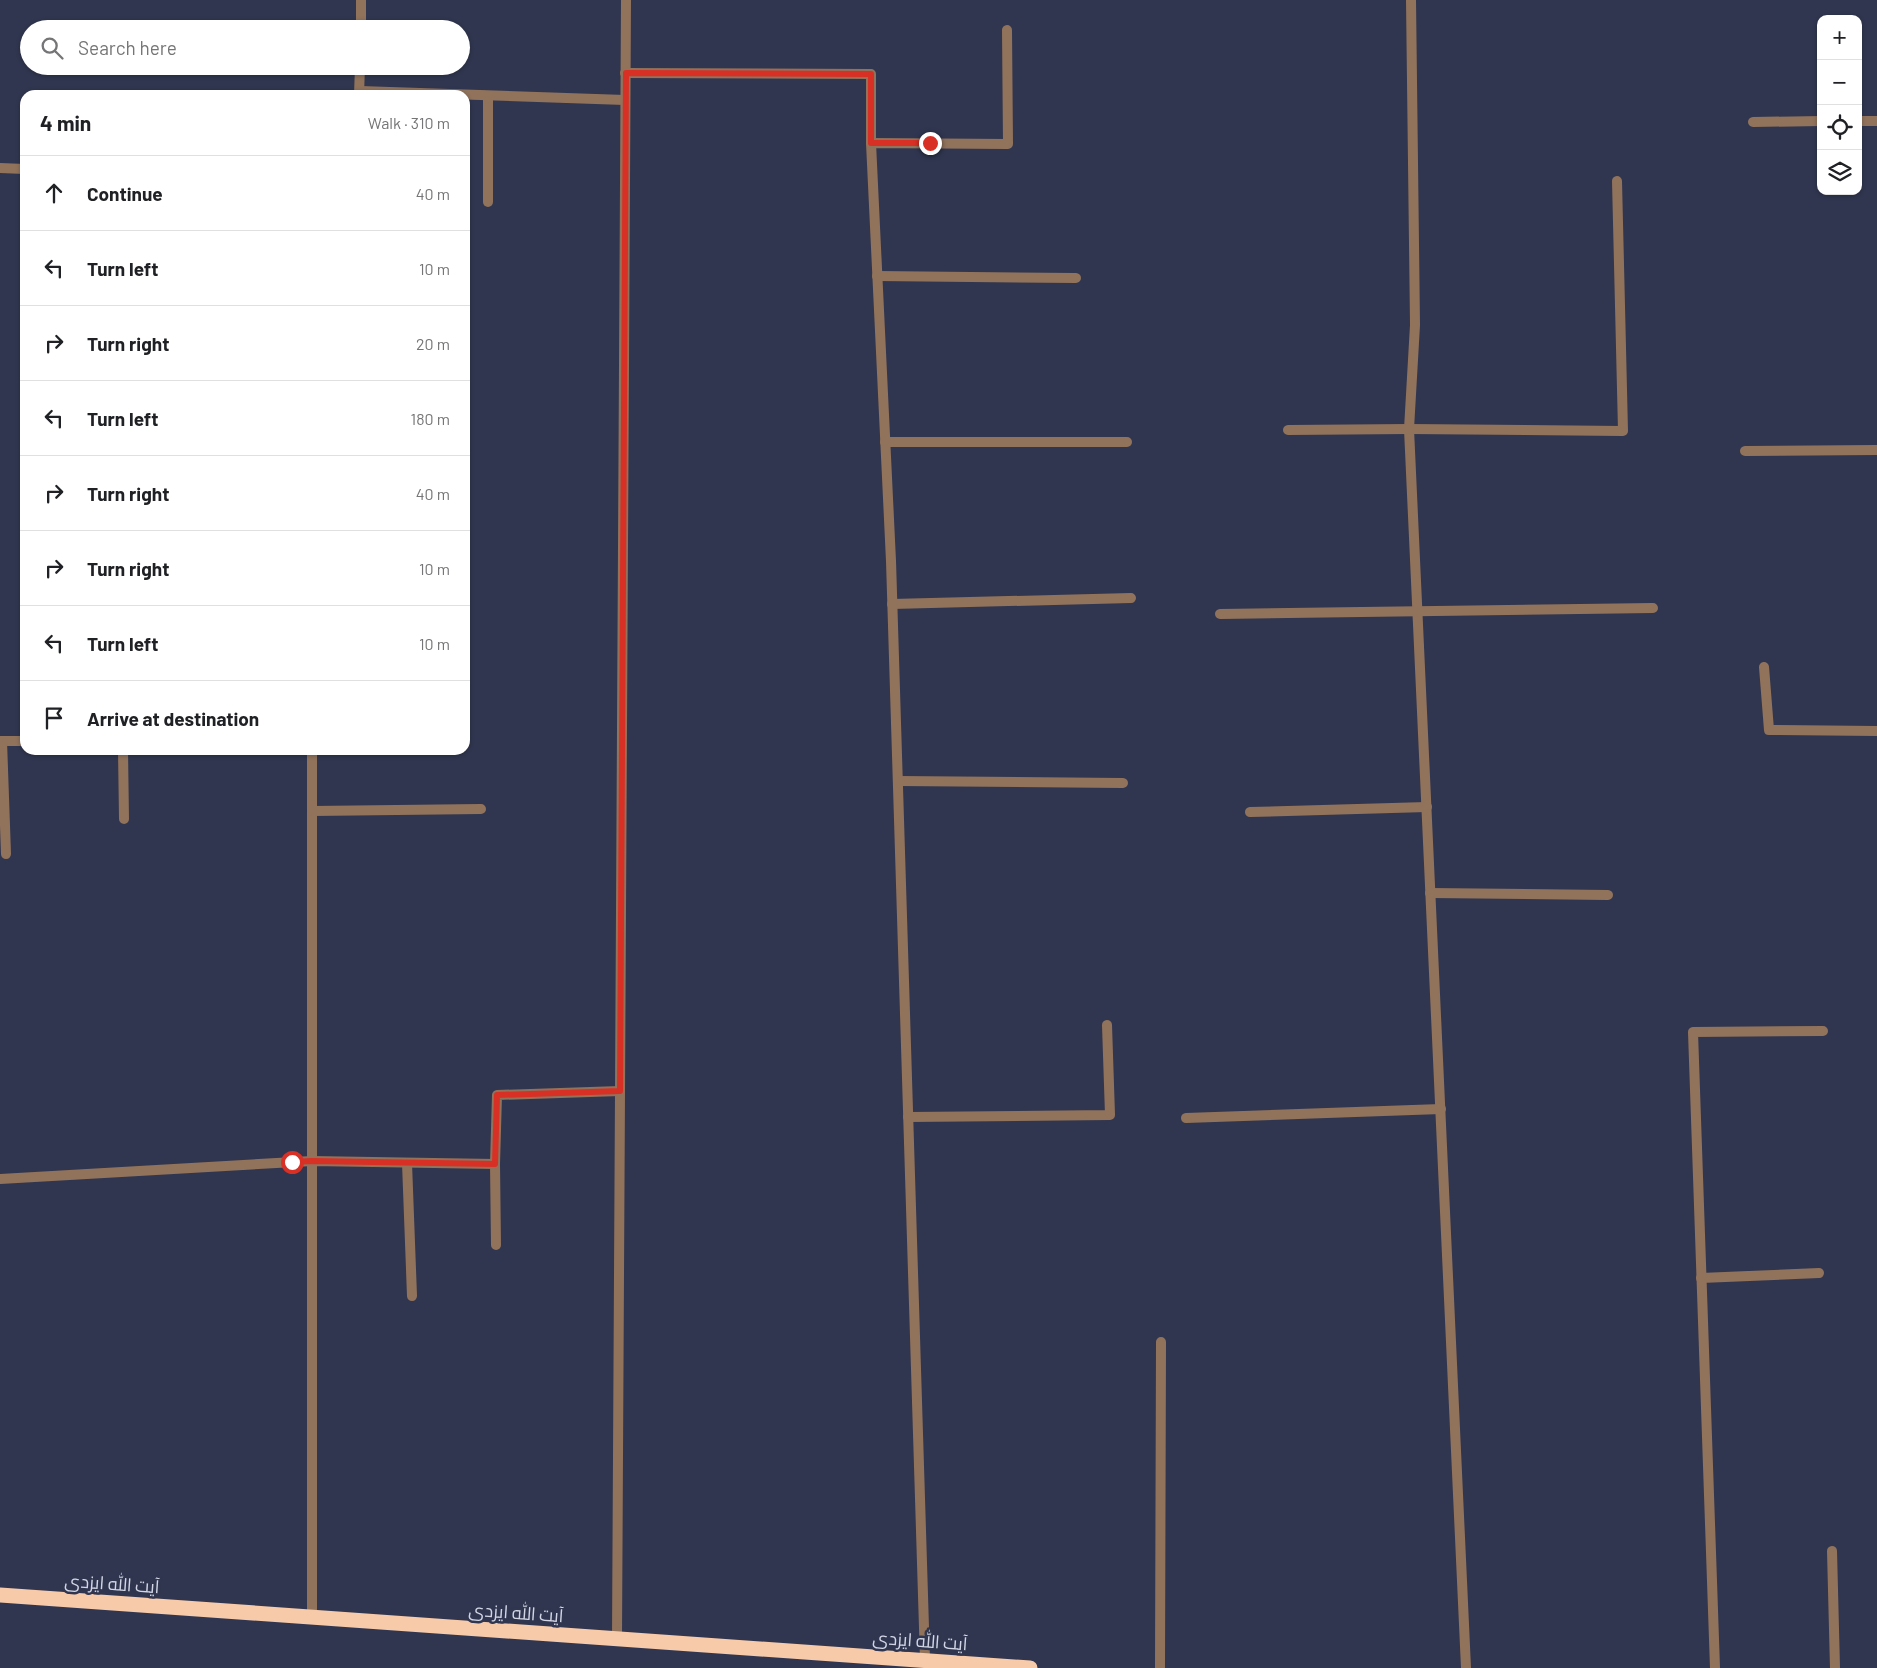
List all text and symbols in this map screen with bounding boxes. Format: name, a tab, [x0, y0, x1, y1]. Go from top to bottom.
map controls	[1817, 15, 1862, 195]
button: +	[1817, 15, 1862, 60]
search box	[20, 20, 470, 75]
icon: search	[38, 34, 66, 62]
text: Search here	[78, 36, 177, 59]
button: −	[1817, 60, 1862, 105]
button: locate	[1817, 105, 1862, 150]
text: 4 min	[40, 110, 91, 135]
text: Walk · 310 m	[368, 113, 450, 132]
route end	[919, 132, 942, 155]
button: layers	[1817, 150, 1862, 195]
icon: ahead	[40, 179, 68, 207]
text: Continue	[87, 182, 163, 205]
text: 40 m	[416, 184, 450, 203]
icon: left	[40, 254, 68, 282]
text: Turn left	[87, 257, 158, 280]
text: 10 m	[419, 259, 450, 278]
icon: right	[40, 329, 68, 357]
text: Turn right	[87, 332, 169, 355]
text: 20 m	[416, 334, 450, 353]
icon: left	[40, 404, 68, 432]
text: Turn left	[87, 407, 158, 430]
text: 180 m	[411, 409, 450, 428]
icon: right	[40, 479, 68, 507]
text: Turn right	[87, 482, 169, 505]
text: 40 m	[416, 484, 450, 503]
icon: right	[40, 554, 68, 582]
text: Turn right	[87, 557, 169, 580]
text: 10 m	[419, 559, 450, 578]
icon: left	[40, 629, 68, 657]
text: Turn left	[87, 632, 158, 655]
text: 10 m	[419, 634, 450, 653]
icon: arrive	[40, 704, 68, 732]
text: Arrive at destination	[87, 707, 259, 730]
route start	[281, 1151, 304, 1174]
street label: آیت الله ایزدی	[64, 1569, 160, 1598]
street label: آیت الله ایزدی	[468, 1598, 564, 1627]
street label: آیت الله ایزدی	[872, 1626, 968, 1655]

